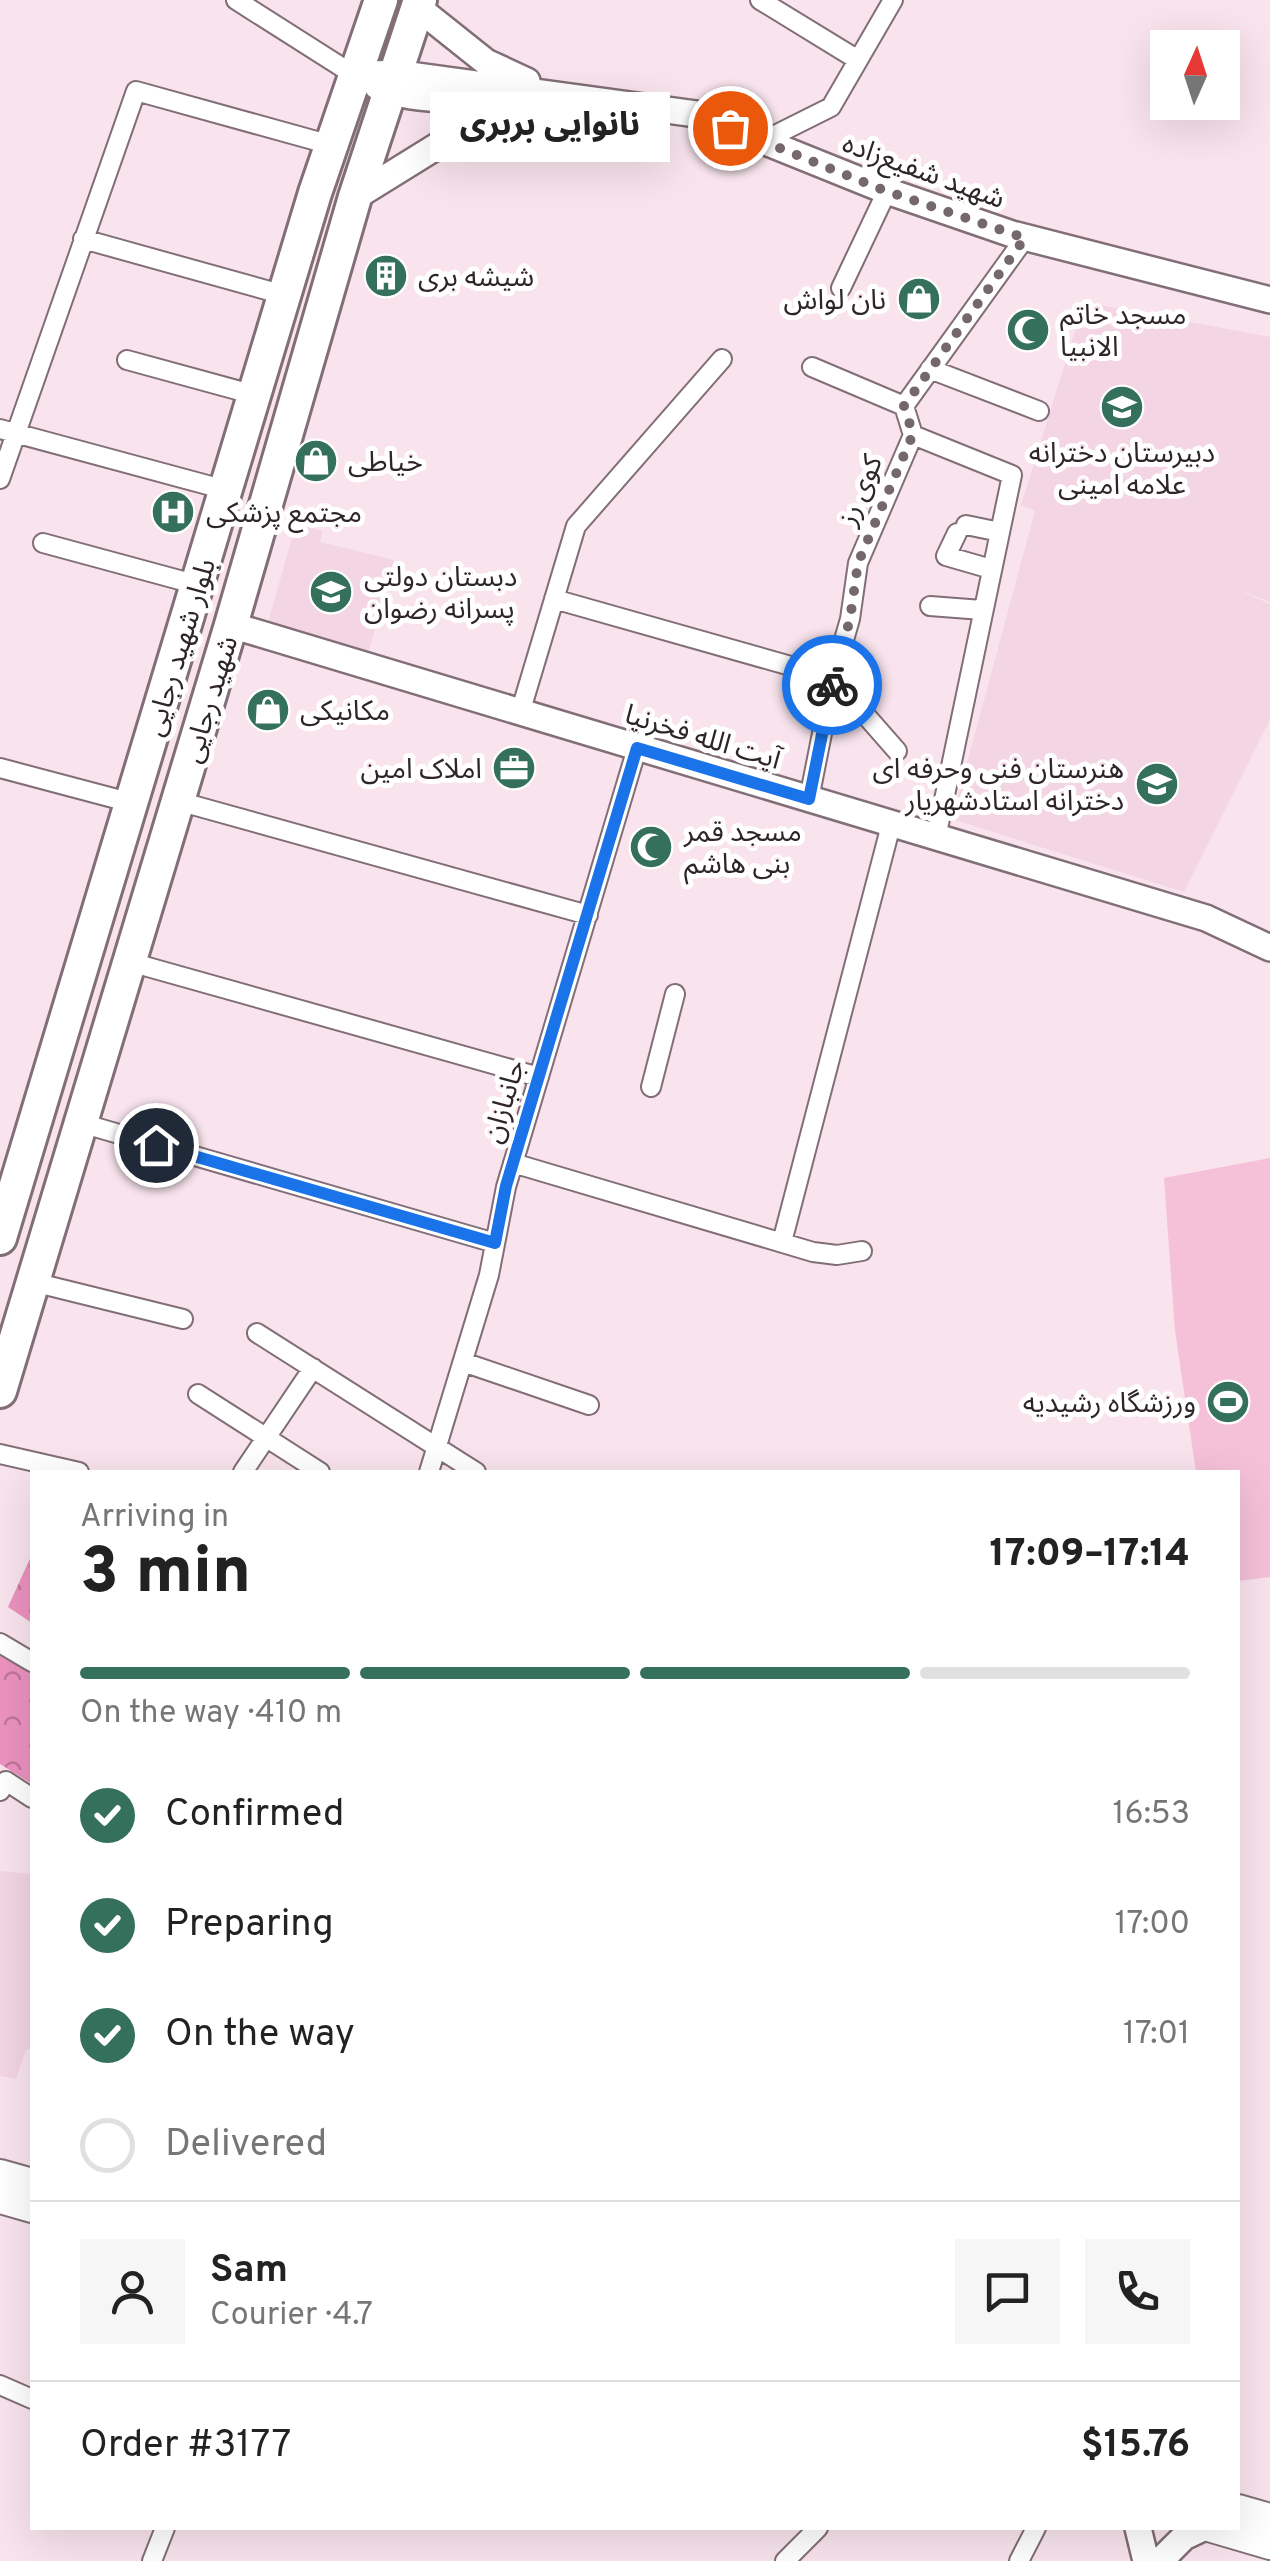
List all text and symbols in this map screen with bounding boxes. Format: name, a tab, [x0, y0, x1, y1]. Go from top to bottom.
north arrow	[1150, 30, 1240, 120]
map controls	[1150, 30, 1240, 120]
pin	[688, 86, 773, 171]
callout: نانوایی بربری	[430, 93, 670, 163]
icon: bag	[703, 101, 758, 156]
text: نانوایی بربری	[460, 107, 640, 147]
street label: شهید شفیع‌زاده	[837, 127, 1009, 219]
building icon: شیشه بری	[363, 253, 409, 299]
place label: شیشه بری	[418, 261, 534, 297]
shop icon: نان لواش	[896, 276, 942, 322]
place label: نان لواش	[784, 284, 886, 320]
place label: مسجد خاتم الانبیا	[1060, 299, 1187, 367]
mosque icon: مسجد خاتم الانبیا	[1005, 307, 1051, 353]
school or university icon: دبیرستان دخترانه علامه امینی	[1099, 384, 1145, 430]
place label: دبیرستان دخترانه علامه امینی	[1029, 437, 1215, 505]
shop icon: خیاطی	[293, 438, 339, 484]
place label: خیاطی	[348, 446, 423, 482]
street label: کوی رز	[831, 450, 893, 533]
hospital icon: مجتمع پزشکی	[150, 489, 196, 535]
place label: مجتمع پزشکی	[206, 497, 362, 533]
street label: بلوار شهید رجایی	[136, 554, 222, 740]
place label: دبستان دولتی پسرانه رضوان	[364, 561, 517, 629]
school or university icon: دبستان دولتی پسرانه رضوان	[308, 569, 354, 615]
street label: شهید رجایی	[174, 632, 244, 766]
courier	[782, 635, 882, 735]
icon: bike	[805, 658, 860, 713]
shop icon: مکانیکی	[245, 687, 291, 733]
place label: مکانیکی	[300, 695, 390, 731]
street label: آیت الله فخرنیا	[620, 698, 786, 780]
office icon: املاک امین	[491, 745, 537, 791]
place label: املاک امین	[360, 753, 482, 789]
place label: هنرستان فنی وحرفه ای دخترانه استادشهریار	[873, 753, 1124, 821]
school or university icon: هنرستان فنی وحرفه ای دخترانه استادشهریار	[1134, 761, 1180, 807]
place label: مسجد قمر بنی هاشم	[683, 816, 802, 885]
mosque icon: مسجد قمر بنی هاشم	[628, 824, 674, 870]
street label: جانبازان	[476, 1056, 536, 1148]
pin	[114, 1103, 199, 1188]
icon: home	[129, 1118, 184, 1173]
sports icon: ورزشگاه رشیدیه	[1205, 1379, 1251, 1425]
place label: ورزشگاه رشیدیه	[1023, 1387, 1196, 1423]
text: Arriving in	[80, 1498, 229, 1538]
text: 17:09–17:14	[990, 1531, 1190, 1580]
text: 3 min	[80, 1534, 251, 1616]
text: On the way · 410 m	[80, 1694, 342, 1734]
icon: check	[80, 1788, 135, 1843]
text: Confirmed	[165, 1791, 344, 1840]
text: 16:53	[1113, 1795, 1190, 1835]
icon: check	[80, 1898, 135, 1953]
text: Preparing	[165, 1901, 334, 1950]
text: 17:00	[1115, 1905, 1190, 1945]
icon: check	[80, 2008, 135, 2063]
text: On the way	[165, 2011, 355, 2060]
text: 17:01	[1123, 2015, 1190, 2055]
text: Delivered	[165, 2121, 327, 2170]
button: person	[80, 2239, 185, 2344]
button: chat	[955, 2239, 1060, 2344]
button: phone	[1085, 2239, 1190, 2344]
text: Sam	[210, 2247, 288, 2296]
text: Courier · 4.7	[210, 2296, 373, 2336]
text: Order #3177	[80, 2422, 291, 2471]
text: $15.76	[1081, 2422, 1190, 2471]

